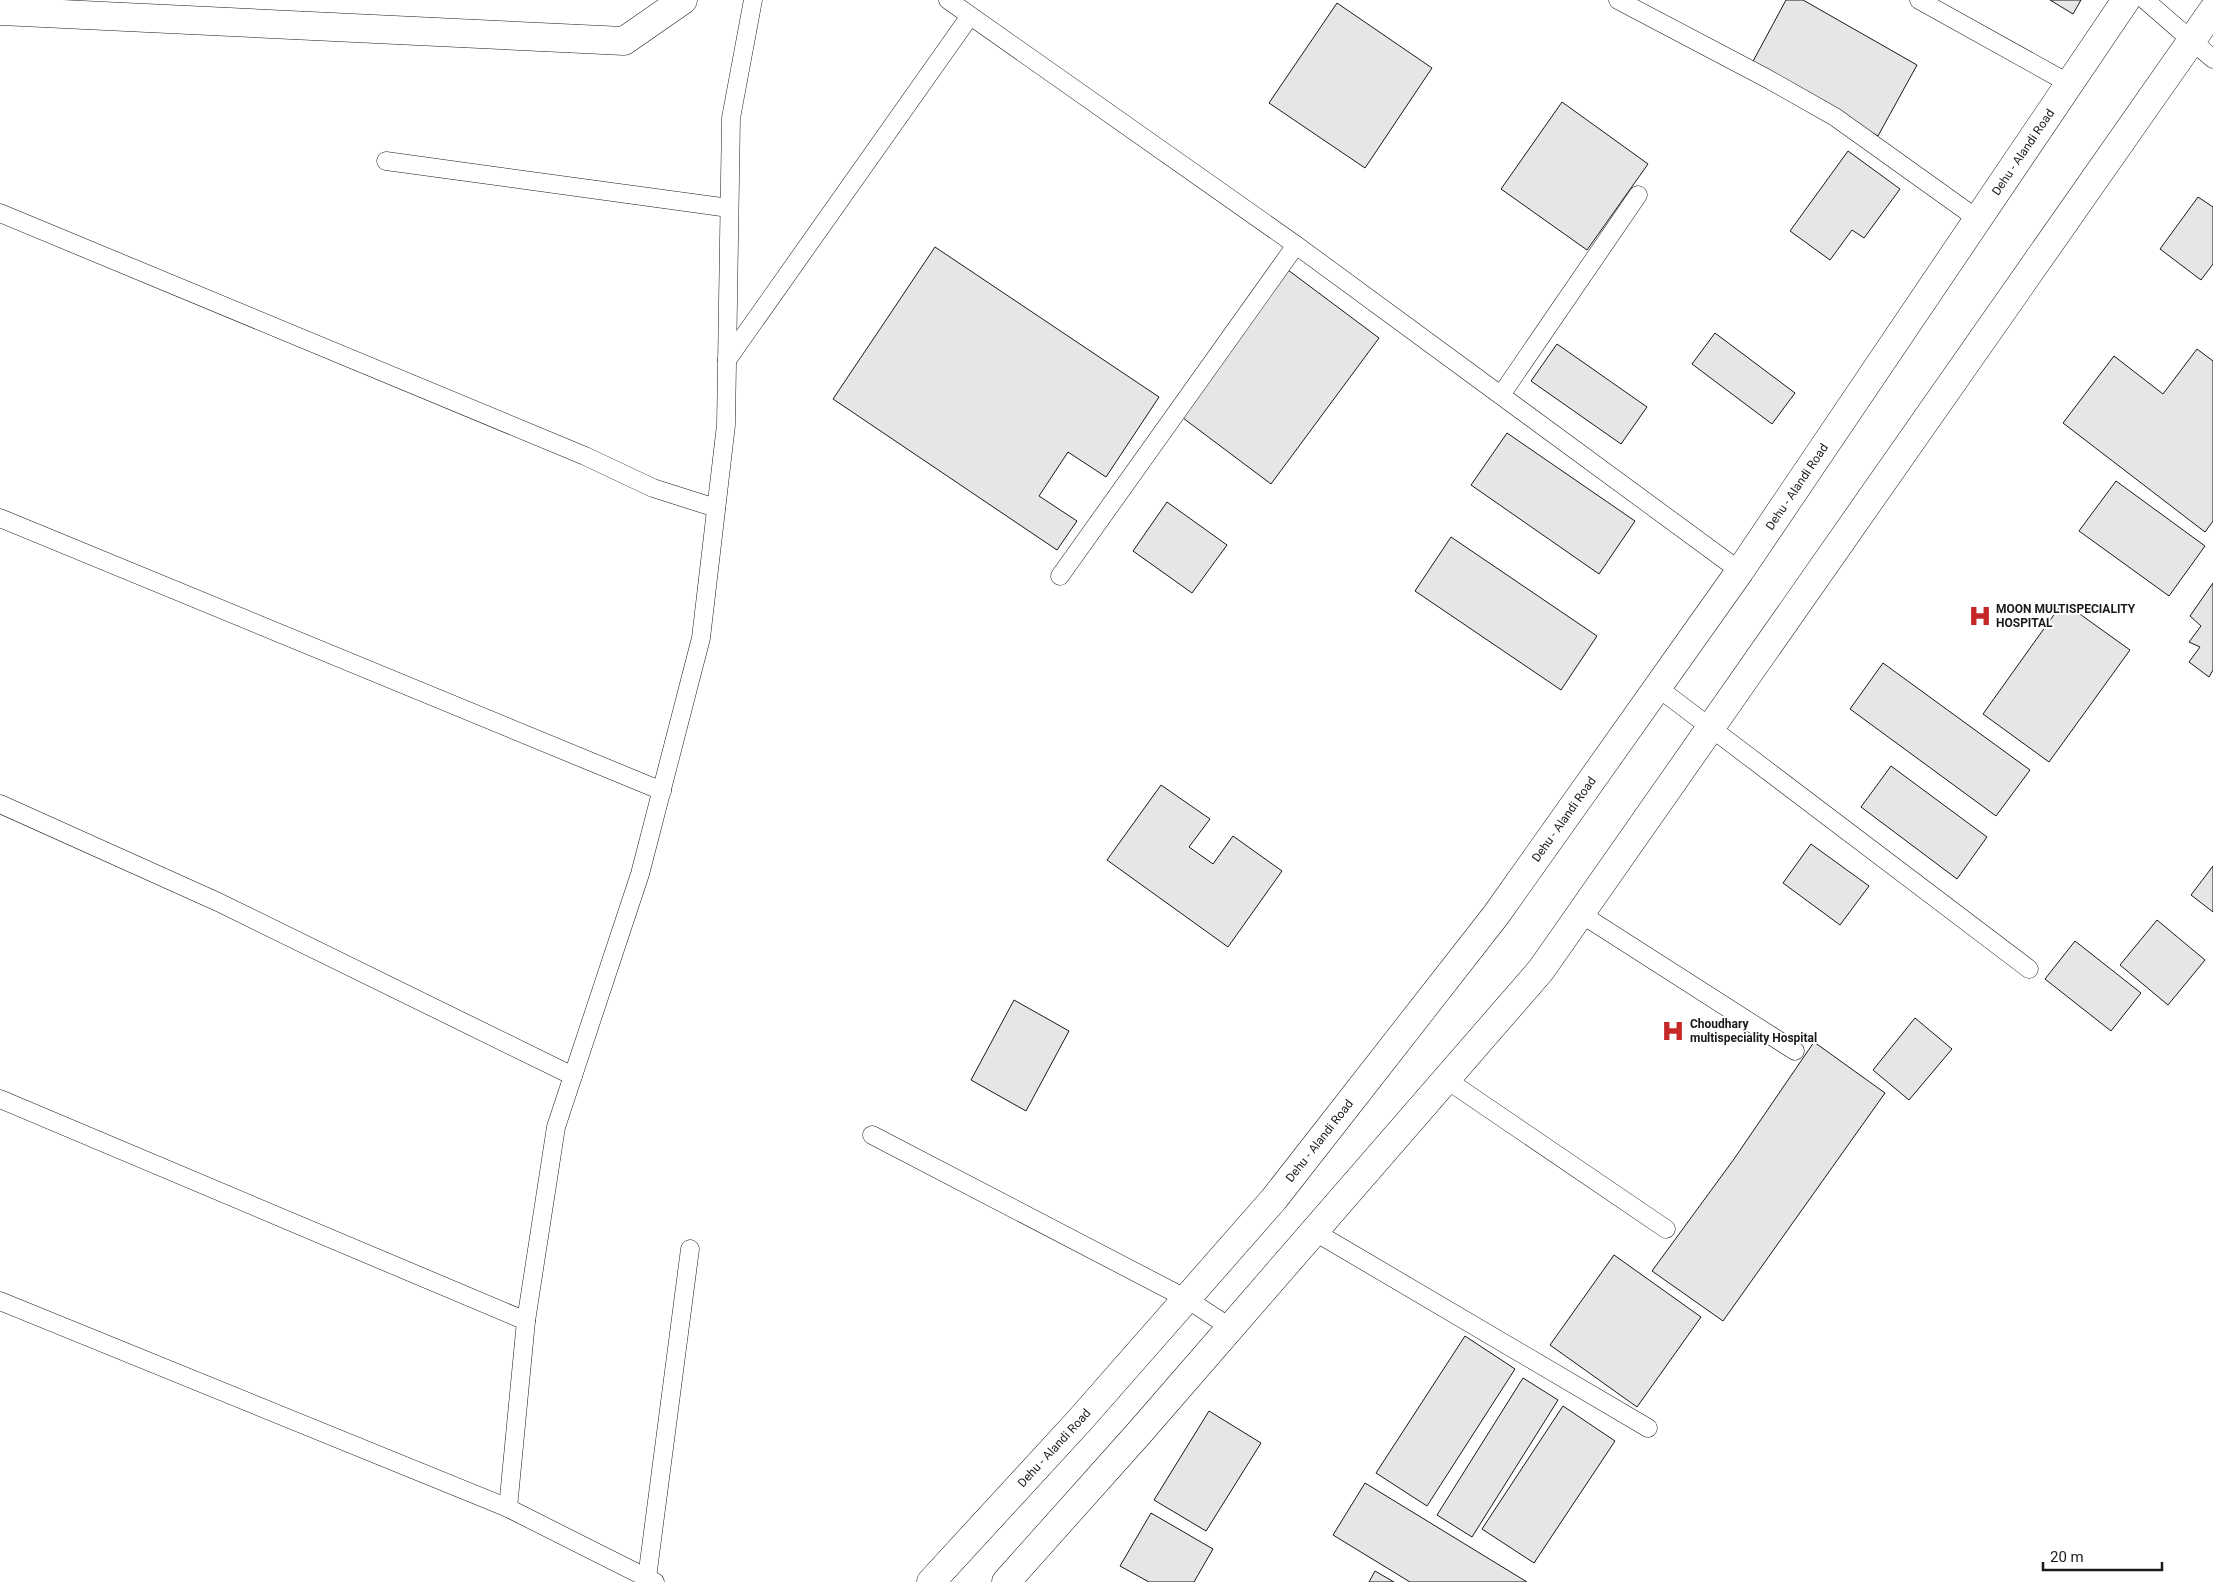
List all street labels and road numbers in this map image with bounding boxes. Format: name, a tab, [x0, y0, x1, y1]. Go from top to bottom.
street label: Dehu - Alandi Road	[1989, 106, 2057, 198]
street label: Dehu - Alandi Road	[1763, 441, 1831, 533]
street label: Dehu - Alandi Road	[1529, 774, 1599, 864]
street label: Dehu - Alandi Road	[1283, 1097, 1356, 1185]
street label: Dehu - Alandi Road	[1015, 1406, 1093, 1490]

